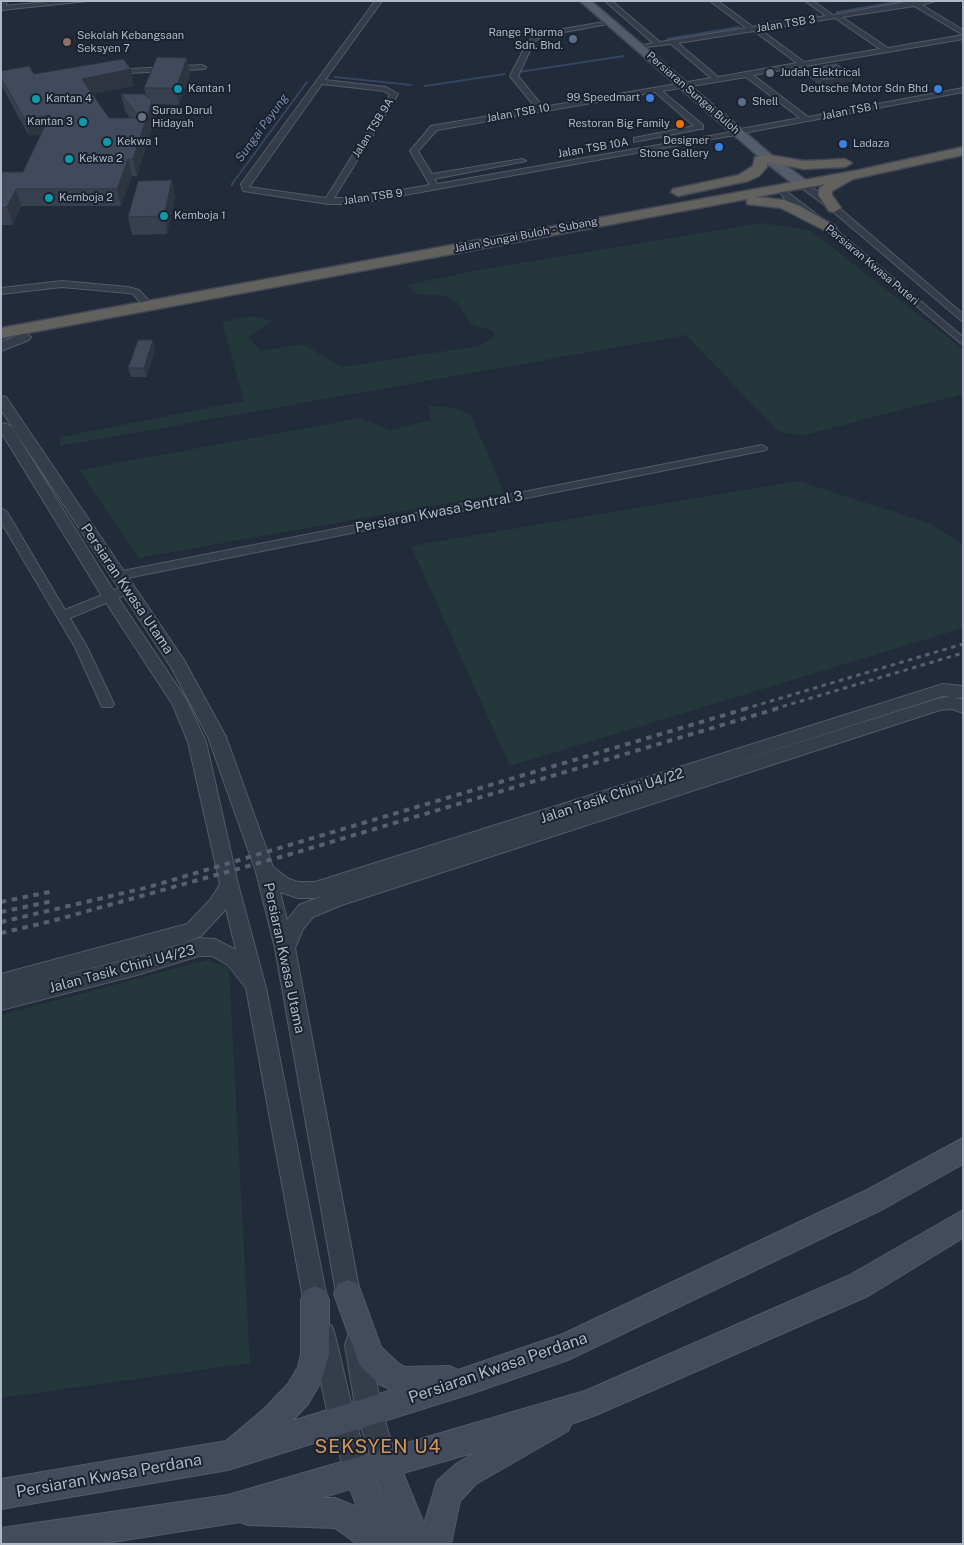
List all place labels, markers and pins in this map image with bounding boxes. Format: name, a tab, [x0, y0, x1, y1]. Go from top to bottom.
place label: Range Pharma Sdn. Bhd.	[488, 26, 563, 52]
place label: Sekolah Kebangsaan Seksyen 7	[77, 29, 184, 55]
marker: Range Pharma Sdn. Bhd.	[567, 33, 579, 45]
marker: Sekolah Kebangsaan Seksyen 7	[61, 36, 73, 48]
place label: Judah Elektrical	[780, 66, 861, 80]
marker: Judah Elektrical	[764, 67, 776, 79]
place label: Kantan 1	[188, 82, 231, 96]
place label: Deutsche Motor Sdn Bhd	[801, 82, 928, 96]
marker: Kantan 1	[172, 83, 184, 95]
marker: Deutsche Motor Sdn Bhd	[932, 83, 944, 95]
place label: 99 Speedmart	[567, 91, 640, 105]
place label: Kantan 4	[46, 92, 92, 106]
marker: 99 Speedmart	[644, 92, 656, 104]
marker: Kantan 4	[30, 93, 42, 105]
place label: Shell	[752, 95, 778, 109]
marker: Shell	[736, 96, 748, 108]
place label: Surau Darul Hidayah	[152, 104, 213, 130]
marker: Surau Darul Hidayah	[136, 111, 148, 123]
place label: Kantan 3	[27, 115, 73, 129]
marker: Kantan 3	[77, 116, 89, 128]
place label: Restoran Big Family	[568, 117, 670, 131]
marker: Restoran Big Family	[674, 118, 686, 130]
place label: Designer Stone Gallery	[639, 134, 709, 160]
place label: Kekwa 1	[117, 135, 158, 149]
marker: Kekwa 1	[101, 136, 113, 148]
place label: Ladaza	[853, 137, 889, 151]
marker: Ladaza	[837, 138, 849, 150]
marker: Designer Stone Gallery	[713, 141, 725, 153]
place label: Kekwa 2	[79, 152, 123, 166]
marker: Kekwa 2	[63, 153, 75, 165]
place label: Kemboja 2	[59, 191, 113, 205]
marker: Kemboja 2	[43, 192, 55, 204]
place label: Kemboja 1	[174, 209, 226, 223]
marker: Kemboja 1	[158, 210, 170, 222]

